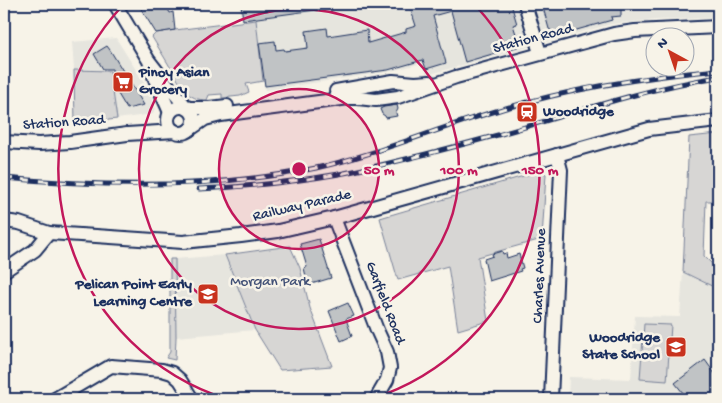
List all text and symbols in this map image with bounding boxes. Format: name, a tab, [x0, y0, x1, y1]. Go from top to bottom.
street label: Station Road	[491, 19, 576, 58]
north arrow	[644, 28, 694, 78]
text: N	[654, 35, 672, 53]
place label: Pinoy Asian Grocery	[138, 64, 210, 99]
supermarket icon: Pinoy Asian Grocery	[111, 70, 135, 94]
station icon: Woodridge	[515, 100, 539, 124]
place label: Woodridge	[542, 103, 615, 121]
street label: Station Road	[22, 111, 107, 135]
centre of rings	[290, 160, 308, 178]
text: 50 m	[364, 162, 395, 180]
text: 100 m	[439, 162, 478, 180]
text: 150 m	[521, 162, 559, 180]
street label: Railway Parade	[251, 186, 353, 226]
street label: Charles Avenue	[529, 228, 551, 324]
street label: Garfield Road	[361, 259, 409, 348]
park label: Morgan Park	[230, 273, 311, 291]
place label: Pelican Point Early Learning Centre	[75, 276, 193, 311]
school or university icon: Pelican Point Early Learning Centre	[196, 282, 220, 306]
place label: Woodridge State School	[582, 329, 661, 364]
school or university icon: Woodridge State School	[664, 335, 688, 359]

